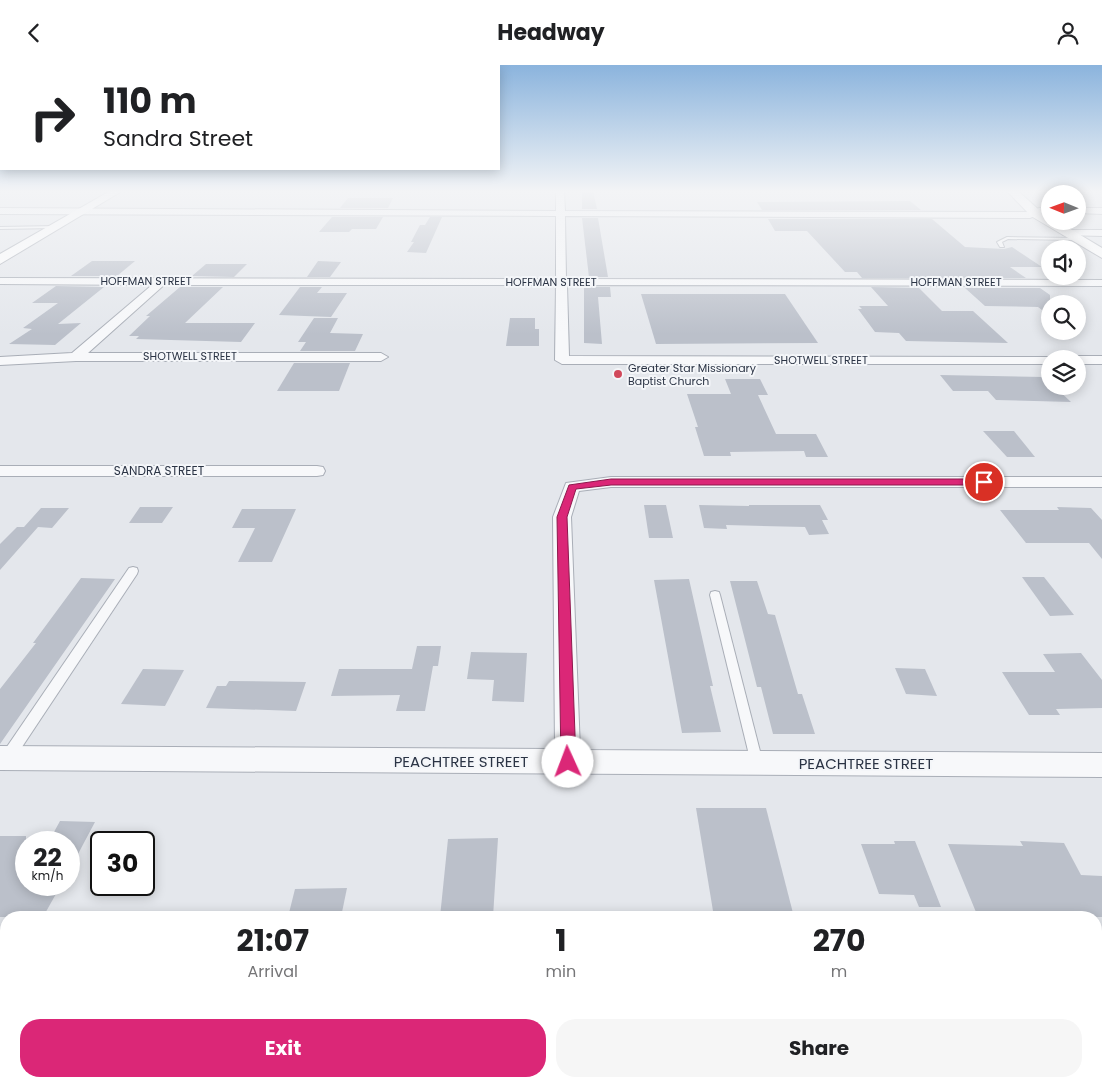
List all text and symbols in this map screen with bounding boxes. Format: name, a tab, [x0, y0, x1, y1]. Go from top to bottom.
text: Headway	[497, 17, 605, 48]
icon: back	[20, 19, 48, 47]
icon: person	[1054, 19, 1082, 47]
text: 110 m	[103, 76, 197, 125]
icon: right	[20, 85, 85, 150]
text: Sandra Street	[103, 123, 253, 154]
north arrow	[1041, 185, 1086, 230]
map controls	[1041, 185, 1086, 395]
button: sound	[1041, 240, 1086, 285]
street label: HOFFMAN STREET	[100, 273, 192, 289]
street label: HOFFMAN STREET	[505, 274, 597, 290]
street label: HOFFMAN STREET	[910, 274, 1002, 290]
button: search	[1041, 295, 1086, 340]
street label: SHOTWELL STREET	[143, 348, 237, 364]
button: layers	[1041, 350, 1086, 395]
street label: SHOTWELL STREET	[774, 352, 868, 368]
place label: Greater Star Missionary Baptist Church	[628, 360, 757, 389]
marker: Greater Star Missionary Baptist Church	[612, 368, 624, 380]
pin	[963, 461, 1005, 503]
street label: SANDRA STREET	[114, 462, 205, 479]
icon: arrive	[970, 468, 998, 496]
position arrow	[541, 735, 593, 787]
street label: PEACHTREE STREET	[394, 751, 528, 772]
street label: PEACHTREE STREET	[799, 753, 933, 774]
speed limit sign: 30	[90, 831, 155, 896]
text: 22	[33, 840, 62, 875]
text: km/h	[32, 867, 63, 884]
text: 21:07	[237, 919, 309, 962]
text: 1	[555, 919, 567, 962]
text: 270	[813, 919, 865, 962]
text: Arrival	[248, 960, 298, 983]
text: min	[546, 960, 576, 983]
text: m	[831, 960, 847, 983]
button: Exit	[20, 1019, 546, 1077]
button: Share	[556, 1019, 1082, 1077]

